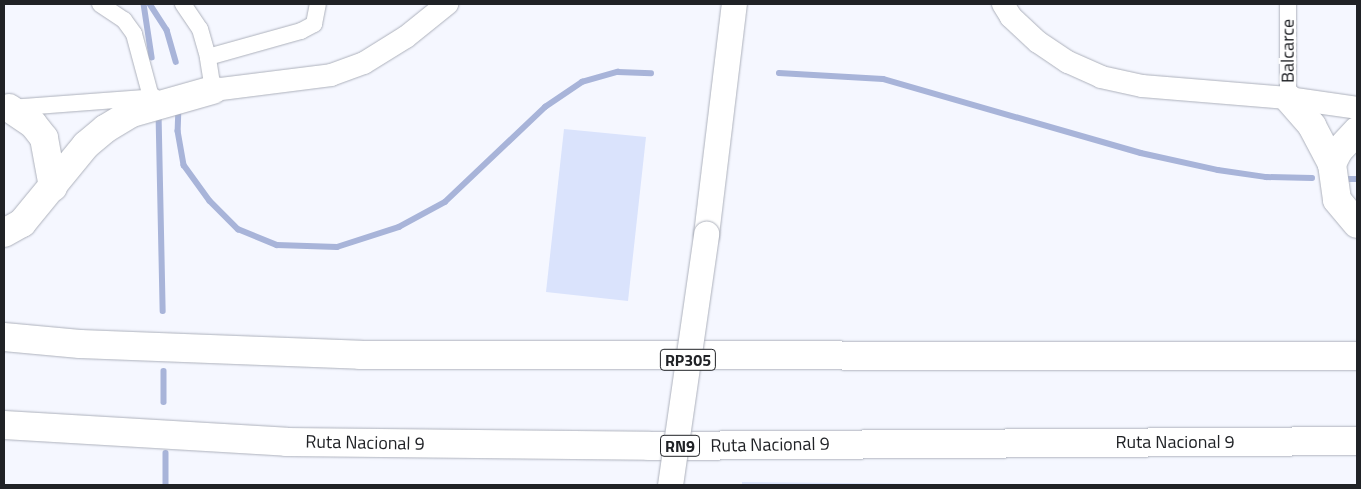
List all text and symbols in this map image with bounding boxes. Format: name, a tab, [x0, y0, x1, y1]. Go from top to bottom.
street label: Balcarce	[1277, 19, 1299, 83]
road number: RP305	[659, 346, 717, 374]
street label: Ruta Nacional 9	[305, 431, 425, 455]
street label: Ruta Nacional 9	[1115, 431, 1235, 453]
road number: RN9	[660, 432, 700, 460]
street label: Ruta Nacional 9	[710, 433, 830, 457]

